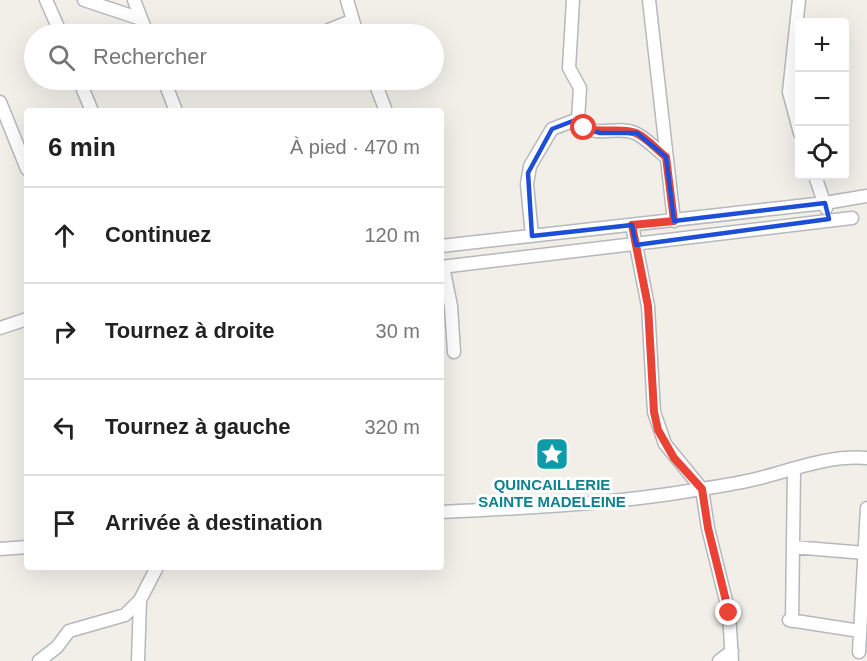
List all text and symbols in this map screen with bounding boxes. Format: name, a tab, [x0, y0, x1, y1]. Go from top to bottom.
map controls	[795, 18, 849, 180]
button: +	[795, 18, 849, 72]
search box	[24, 24, 444, 90]
icon: search	[45, 41, 78, 74]
text: Rechercher	[93, 44, 207, 69]
button: −	[795, 72, 849, 126]
route start	[570, 114, 596, 140]
button: locate	[795, 126, 849, 180]
text: 6 min	[48, 132, 116, 162]
text: À pied · 470 m	[290, 136, 420, 158]
icon: ahead	[48, 219, 81, 252]
text: Continuez	[105, 222, 211, 247]
text: 120 m	[364, 224, 420, 246]
icon: right	[48, 315, 81, 348]
text: Tournez à droite	[105, 318, 275, 343]
text: 30 m	[376, 320, 420, 342]
icon: left	[48, 411, 81, 444]
text: Tournez à gauche	[105, 414, 290, 439]
text: 320 m	[364, 416, 420, 438]
place icon: QUINCAILLERIE SAINTE MADELEINE	[534, 436, 570, 472]
place label: QUINCAILLERIE SAINTE MADELEINE	[478, 476, 626, 510]
icon: arrive	[48, 507, 81, 540]
text: Arrivée à destination	[105, 510, 323, 535]
route end	[715, 599, 741, 625]

